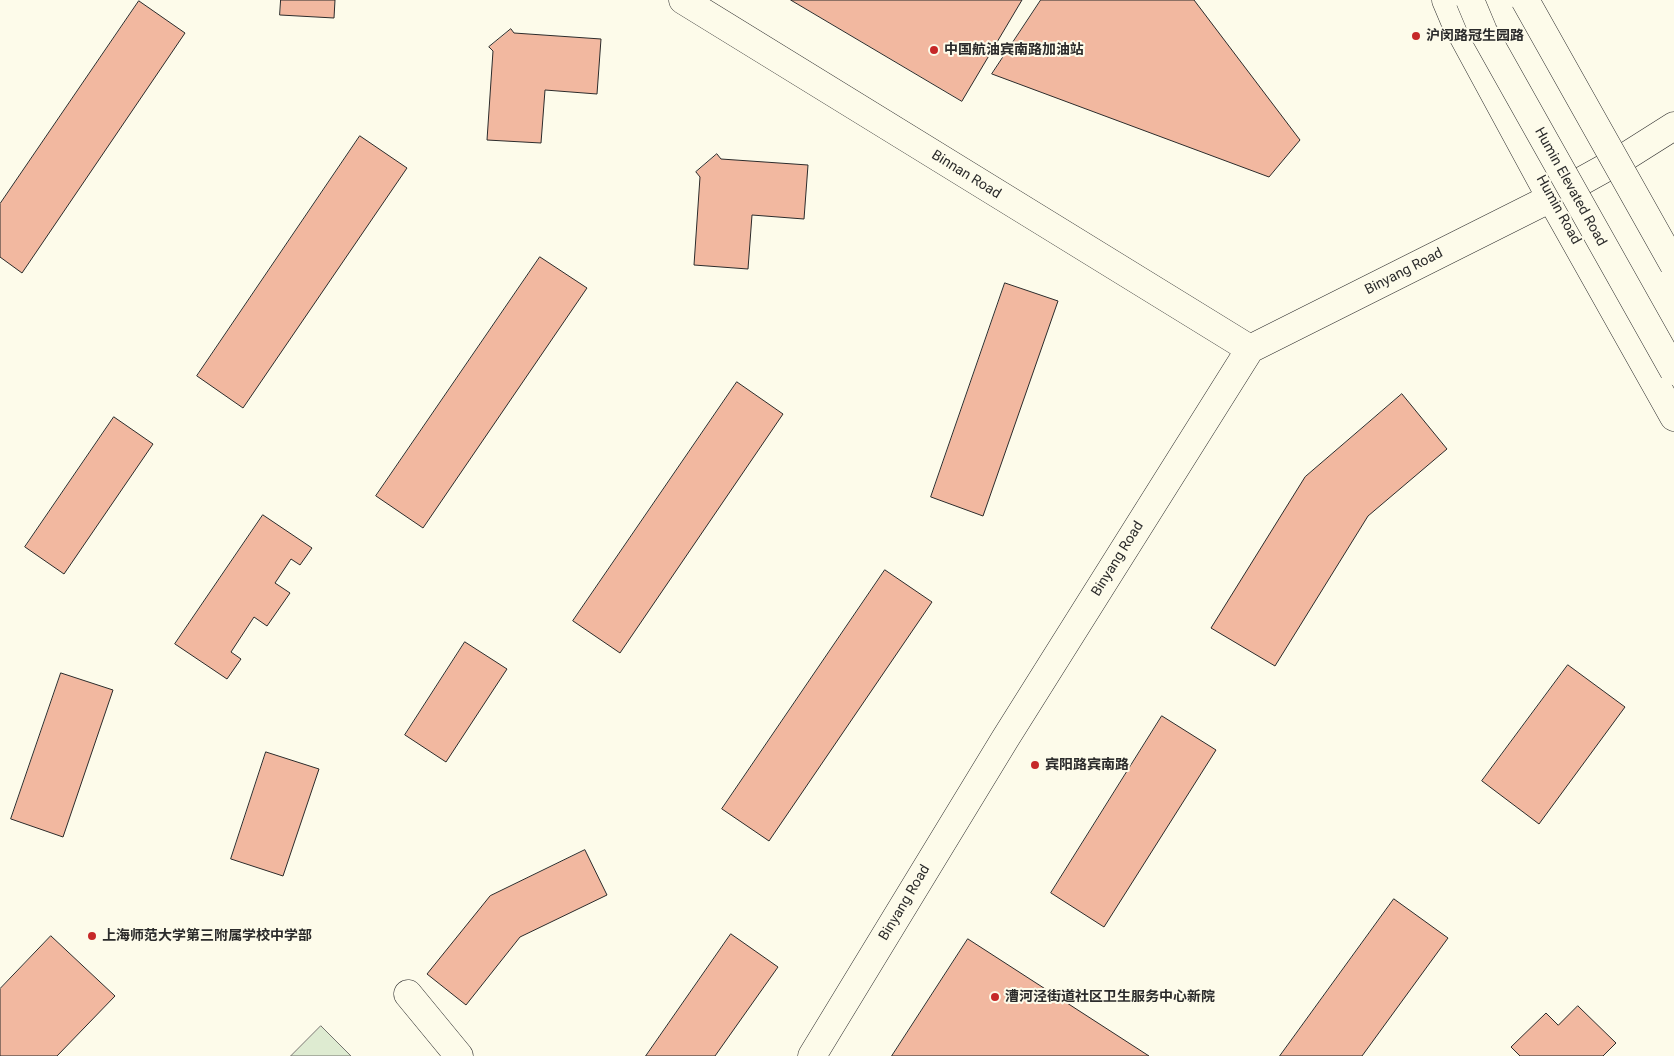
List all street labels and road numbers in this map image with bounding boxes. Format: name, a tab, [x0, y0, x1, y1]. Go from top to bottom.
street label: Humin Elevated Road	[1530, 125, 1610, 249]
street label: Binnan Road	[928, 147, 1004, 203]
street label: Humin Road	[1532, 172, 1584, 248]
street label: Binyang Road	[1362, 245, 1446, 299]
street label: Binyang Road	[1088, 518, 1148, 600]
street label: Binyang Road	[876, 862, 934, 944]

